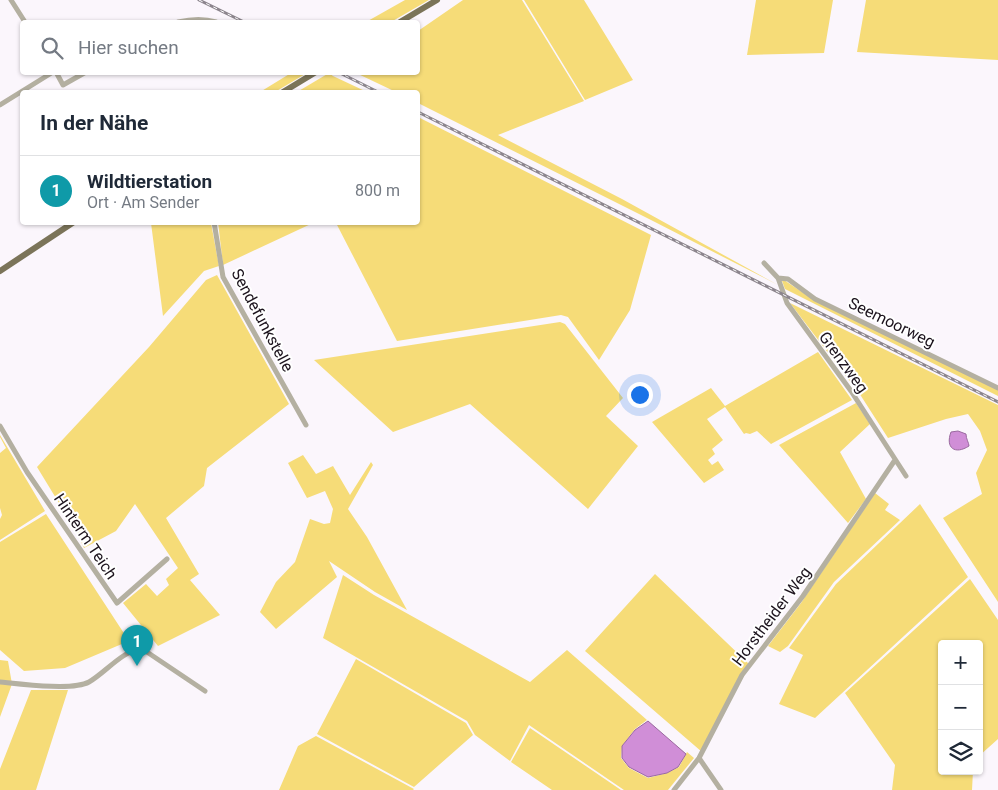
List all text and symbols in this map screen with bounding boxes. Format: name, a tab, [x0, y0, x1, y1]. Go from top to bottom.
search box	[20, 20, 420, 75]
icon: search	[38, 34, 66, 62]
text: Hier suchen	[78, 36, 179, 59]
text: In der Nähe	[40, 111, 148, 135]
text: Wildtierstation	[87, 170, 212, 193]
text: 1	[51, 181, 61, 200]
text: 800 m	[355, 181, 400, 200]
text: Ort · Am Sender	[87, 193, 199, 212]
street label: Sendefunkstelle	[227, 265, 298, 375]
street label: Seemoorweg	[845, 293, 938, 352]
street label: Grenzweg	[815, 328, 872, 397]
your location	[627, 382, 653, 408]
street label: Hinterm Teich	[50, 490, 121, 583]
street label: Horstheider Weg	[728, 563, 815, 670]
pin: 1	[121, 625, 153, 666]
map controls	[938, 640, 983, 775]
button: +	[938, 640, 983, 685]
button: −	[938, 685, 983, 730]
button: layers	[938, 730, 983, 775]

